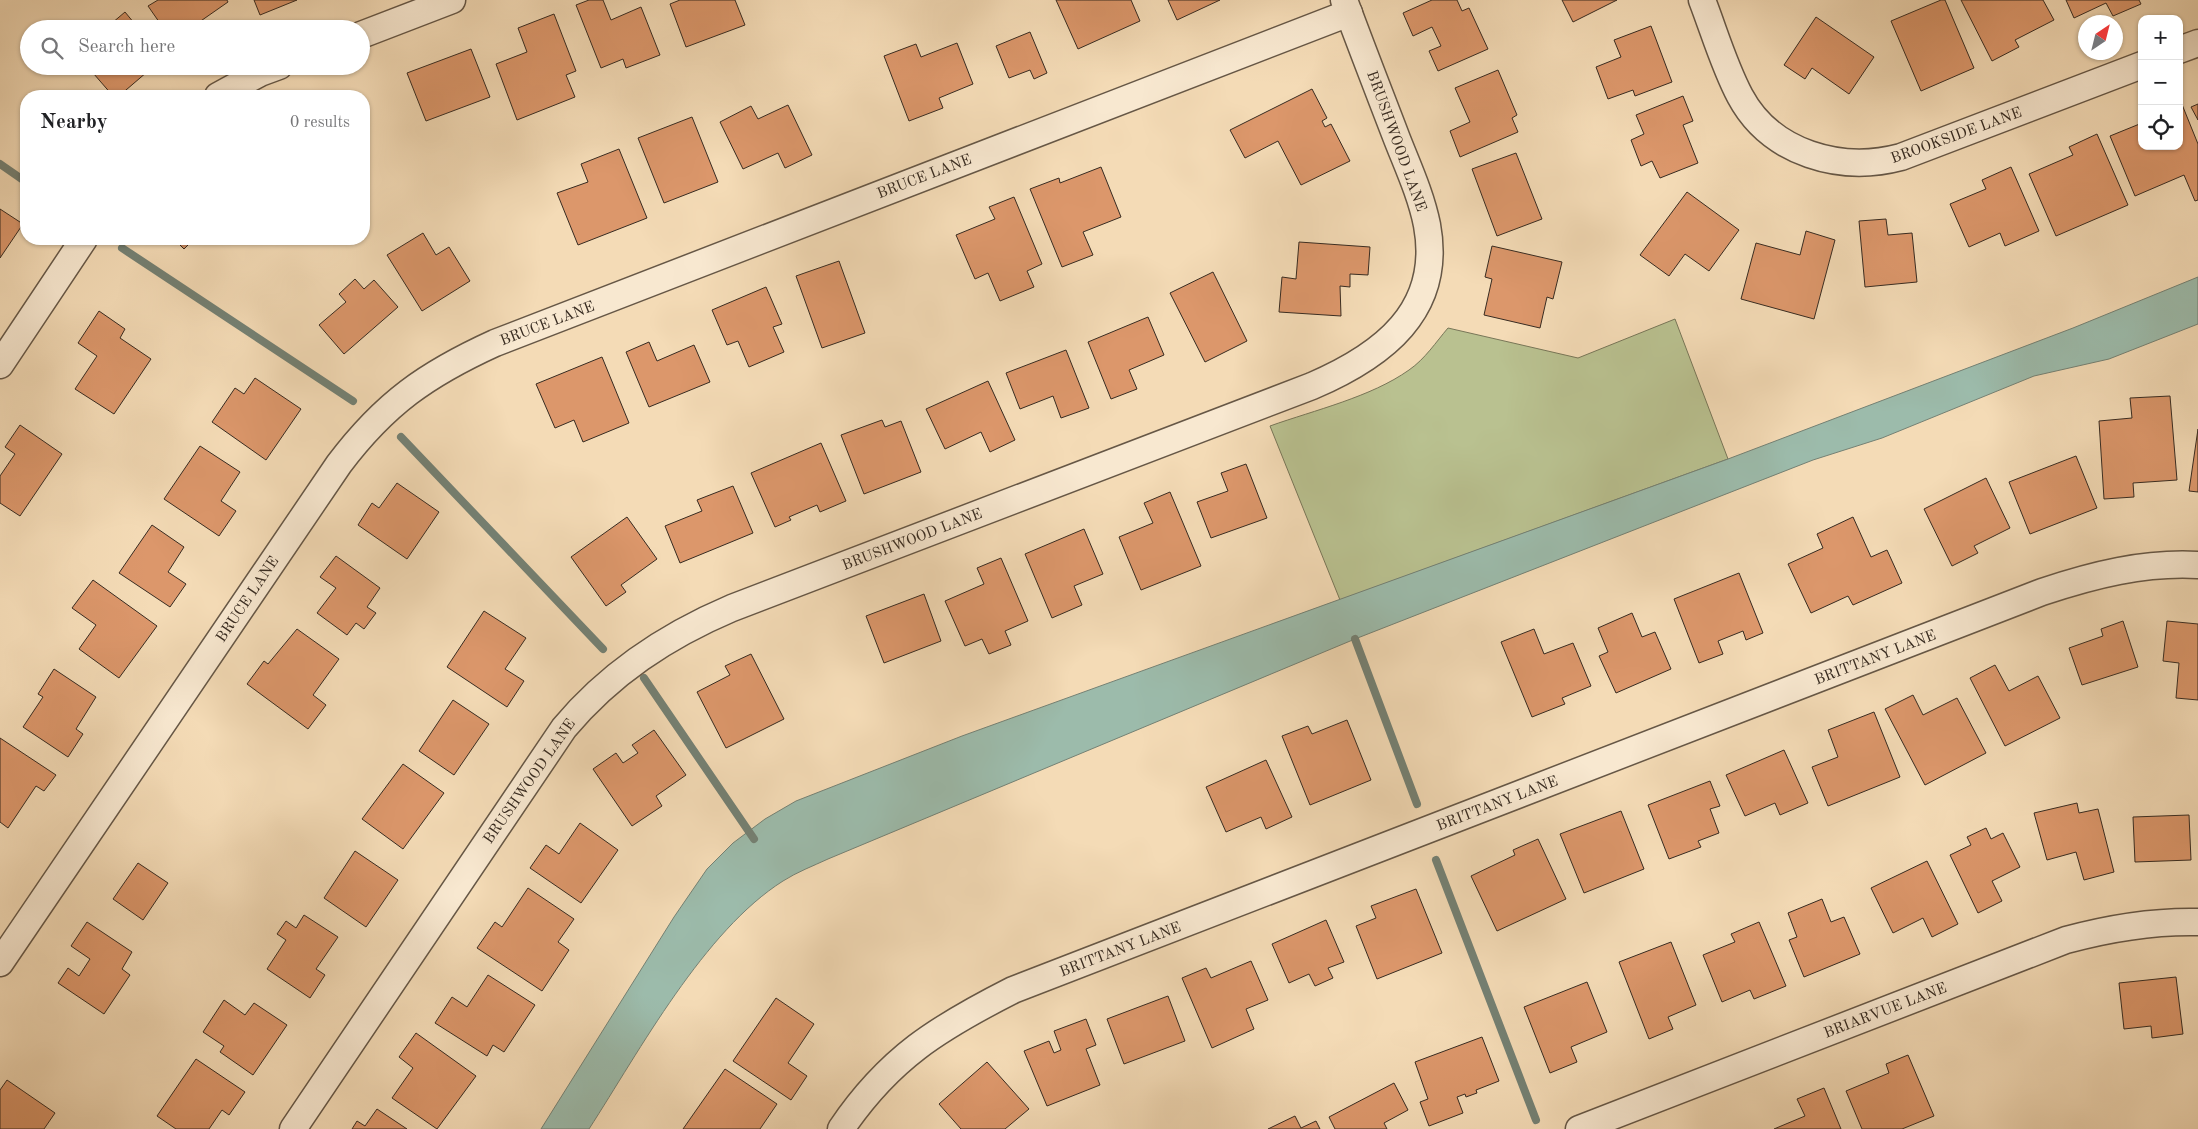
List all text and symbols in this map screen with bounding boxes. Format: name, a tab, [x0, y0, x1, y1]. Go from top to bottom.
north arrow	[2078, 15, 2123, 60]
map controls	[2138, 15, 2183, 150]
button: +	[2138, 15, 2183, 60]
search box	[20, 20, 370, 75]
icon: search	[38, 34, 66, 62]
text: Search here	[78, 38, 175, 57]
button: −	[2138, 60, 2183, 105]
street label: BRUSHWOOD LANE	[1363, 69, 1428, 214]
button: locate	[2138, 105, 2183, 150]
street label: BROOKSIDE LANE	[1889, 106, 2024, 167]
text: Nearby	[40, 112, 108, 133]
text: 0 results	[290, 115, 350, 131]
street label: BRUCE LANE	[875, 153, 974, 202]
street label: BRUCE LANE	[498, 300, 597, 349]
street label: BRUSHWOOD LANE	[840, 507, 985, 574]
street label: BRUCE LANE	[214, 554, 282, 645]
street label: BRITTANY LANE	[1813, 628, 1938, 688]
street label: BRUSHWOOD LANE	[481, 717, 579, 847]
street label: BRITTANY LANE	[1435, 774, 1560, 834]
street label: BRITTANY LANE	[1058, 920, 1183, 980]
street label: BRIARVUE LANE	[1822, 981, 1949, 1042]

